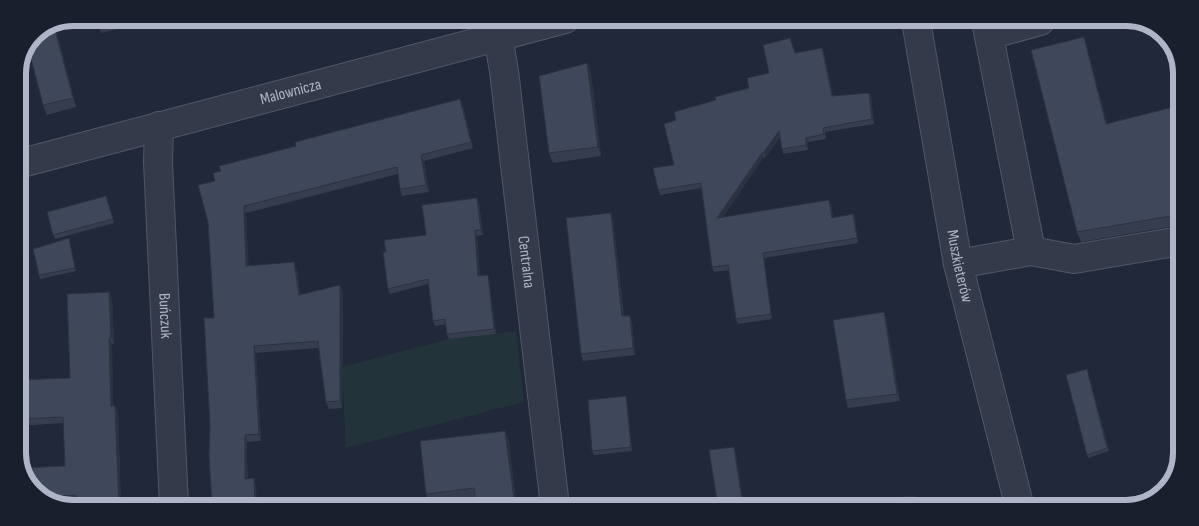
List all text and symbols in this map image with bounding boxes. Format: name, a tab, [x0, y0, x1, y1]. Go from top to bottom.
street label: Malownicza	[258, 75, 323, 109]
street label: Muszkieterów	[943, 228, 977, 305]
street label: Centralna	[514, 235, 539, 289]
street label: Buńczuk	[155, 293, 176, 339]

